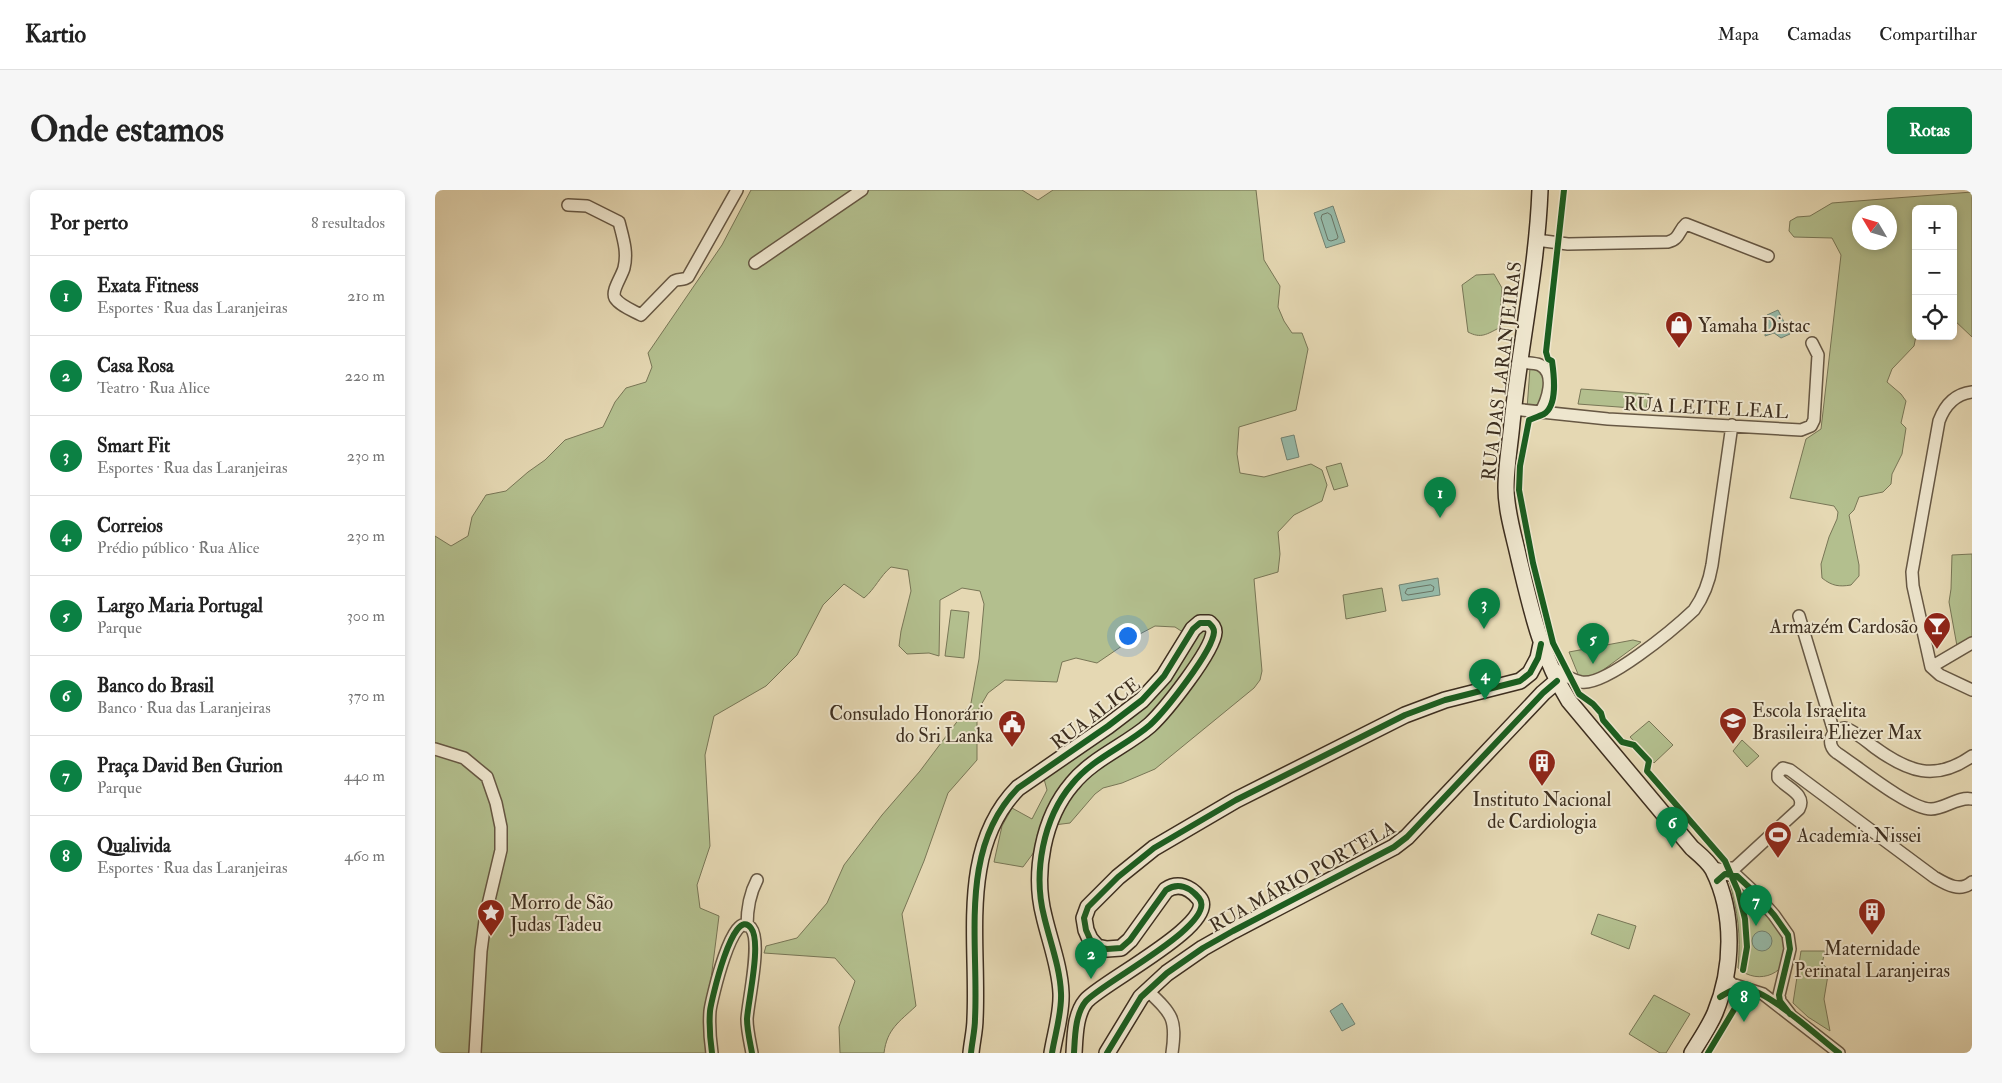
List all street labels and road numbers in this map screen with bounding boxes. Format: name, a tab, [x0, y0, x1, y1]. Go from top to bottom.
street label: RUA DAS LARANJEIRAS	[1477, 260, 1527, 482]
street label: RUA LEITE LEAL	[1623, 392, 1789, 424]
street label: RUA ALICE	[1046, 672, 1145, 755]
street label: RUA MÁRIO PORTELA	[1204, 814, 1400, 938]

